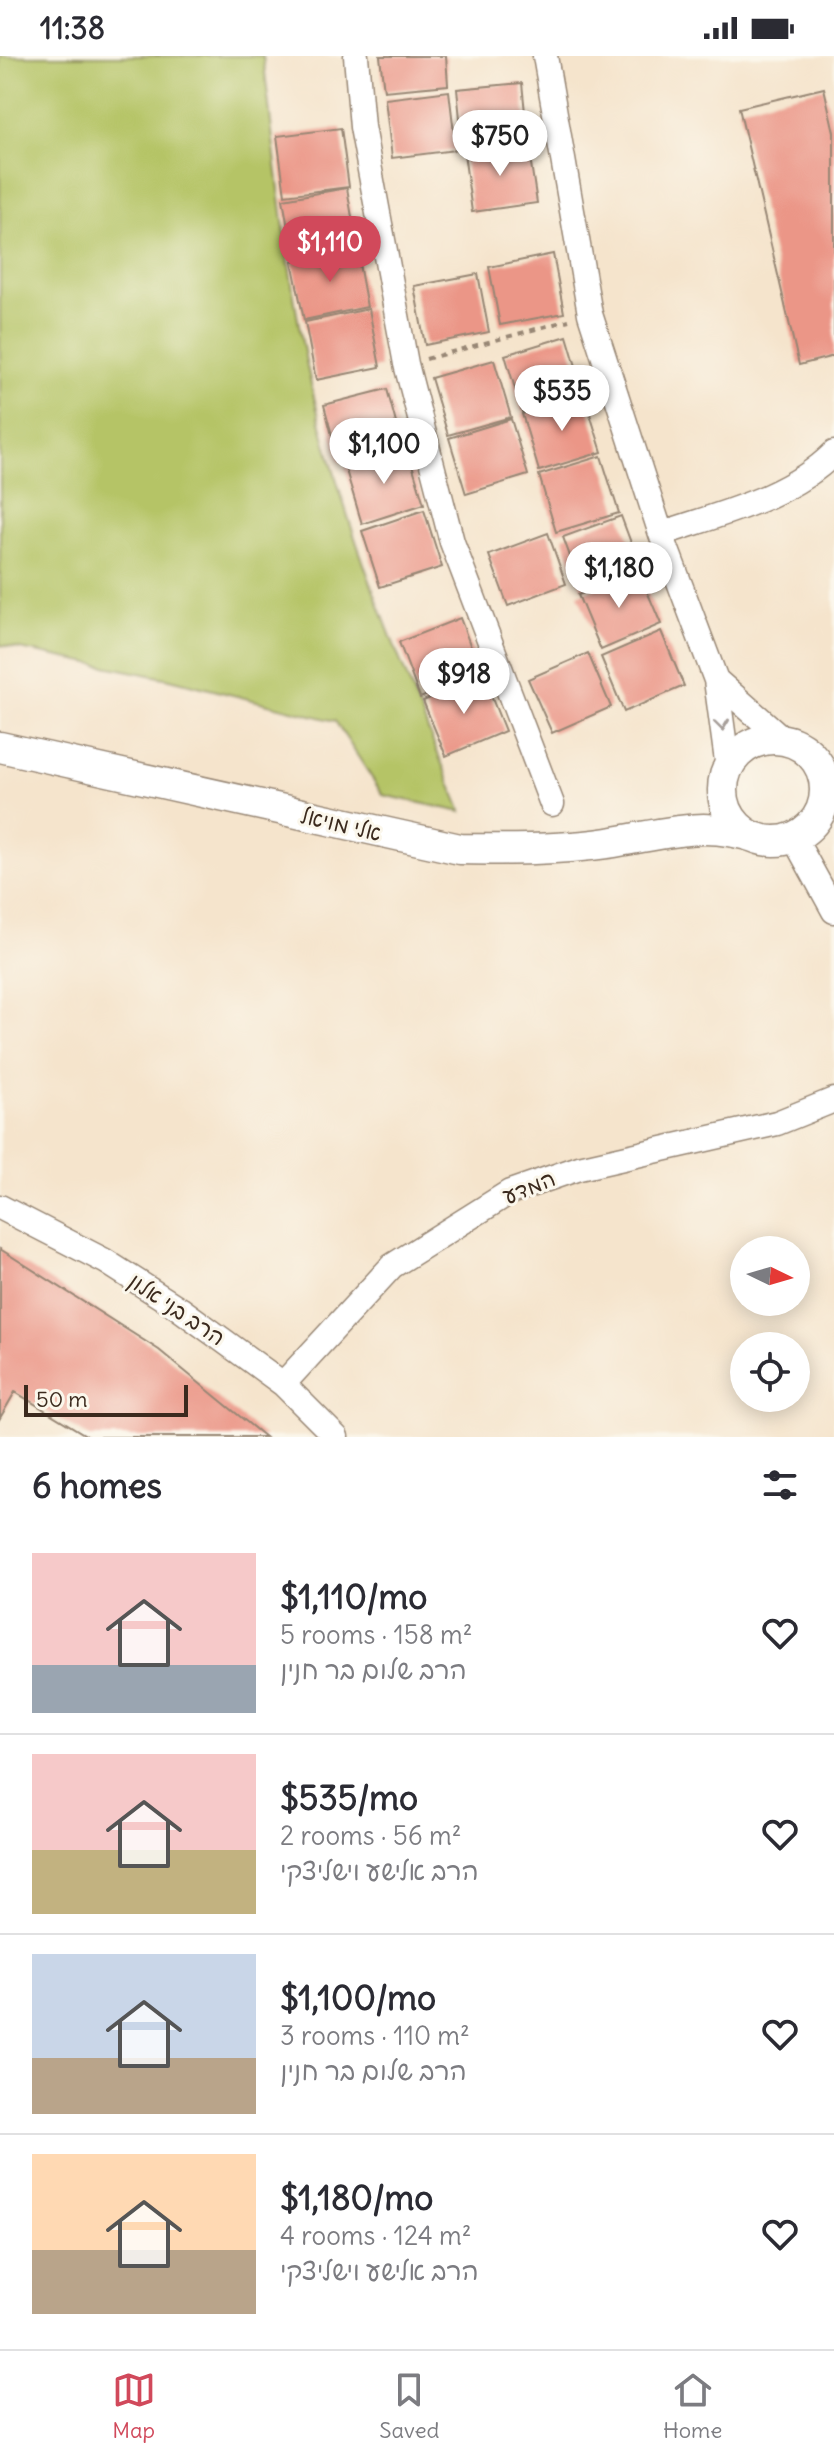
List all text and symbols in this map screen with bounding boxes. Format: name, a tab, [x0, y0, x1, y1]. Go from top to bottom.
text: 11:38	[40, 9, 105, 47]
pin: $750	[453, 110, 547, 178]
text: $750	[470, 119, 530, 152]
pin: $1,110	[265, 216, 395, 284]
text: $1,110	[297, 225, 363, 258]
pin: $535	[515, 365, 609, 433]
text: $535	[532, 374, 592, 407]
pin: $1,100	[319, 418, 449, 486]
text: $1,100	[347, 427, 421, 460]
pin: $1,180	[554, 542, 684, 610]
text: $1,180	[583, 551, 655, 584]
pin: $918	[417, 648, 511, 716]
text: $918	[437, 657, 491, 690]
one-way arrow	[713, 718, 730, 732]
street label: אלי מויאל	[298, 801, 384, 847]
street label: המדע	[499, 1164, 559, 1210]
north arrow	[730, 1236, 810, 1316]
map controls	[730, 1236, 810, 1412]
street label: הרב בני אלון	[123, 1267, 231, 1351]
button: locate	[730, 1332, 810, 1412]
scale bar	[24, 1381, 188, 1417]
text: 50 m	[36, 1385, 88, 1413]
icon: filters	[758, 1463, 802, 1507]
text: 6 homes	[32, 1464, 162, 1507]
text: $1,110/mo	[280, 1575, 427, 1618]
icon: home	[96, 1585, 192, 1681]
icon: heart	[758, 1611, 802, 1655]
text: 5 rooms · 158 m²	[280, 1618, 472, 1651]
text: הרב שלום בר חנין	[280, 1653, 467, 1686]
text: $535/mo	[280, 1776, 418, 1819]
icon: home	[96, 1786, 192, 1882]
icon: heart	[758, 1812, 802, 1856]
text: 2 rooms · 56 m²	[280, 1819, 461, 1852]
text: הרב אלישע וישליצקי	[280, 1854, 479, 1887]
text: $1,100/mo	[280, 1976, 436, 2019]
icon: home	[96, 1986, 192, 2082]
icon: heart	[758, 2012, 802, 2056]
text: 3 rooms · 110 m²	[280, 2019, 470, 2052]
text: הרב שלום בר חנין	[280, 2054, 467, 2087]
text: $1,180/mo	[280, 2176, 433, 2219]
icon: home	[96, 2186, 192, 2282]
icon: heart	[758, 2212, 802, 2256]
text: 4 rooms · 124 m²	[280, 2219, 472, 2252]
text: הרב אלישע וישליצקי	[280, 2254, 479, 2287]
tab: Map	[112, 2368, 156, 2444]
tab: Saved	[379, 2368, 439, 2444]
tab: Home	[663, 2368, 722, 2444]

